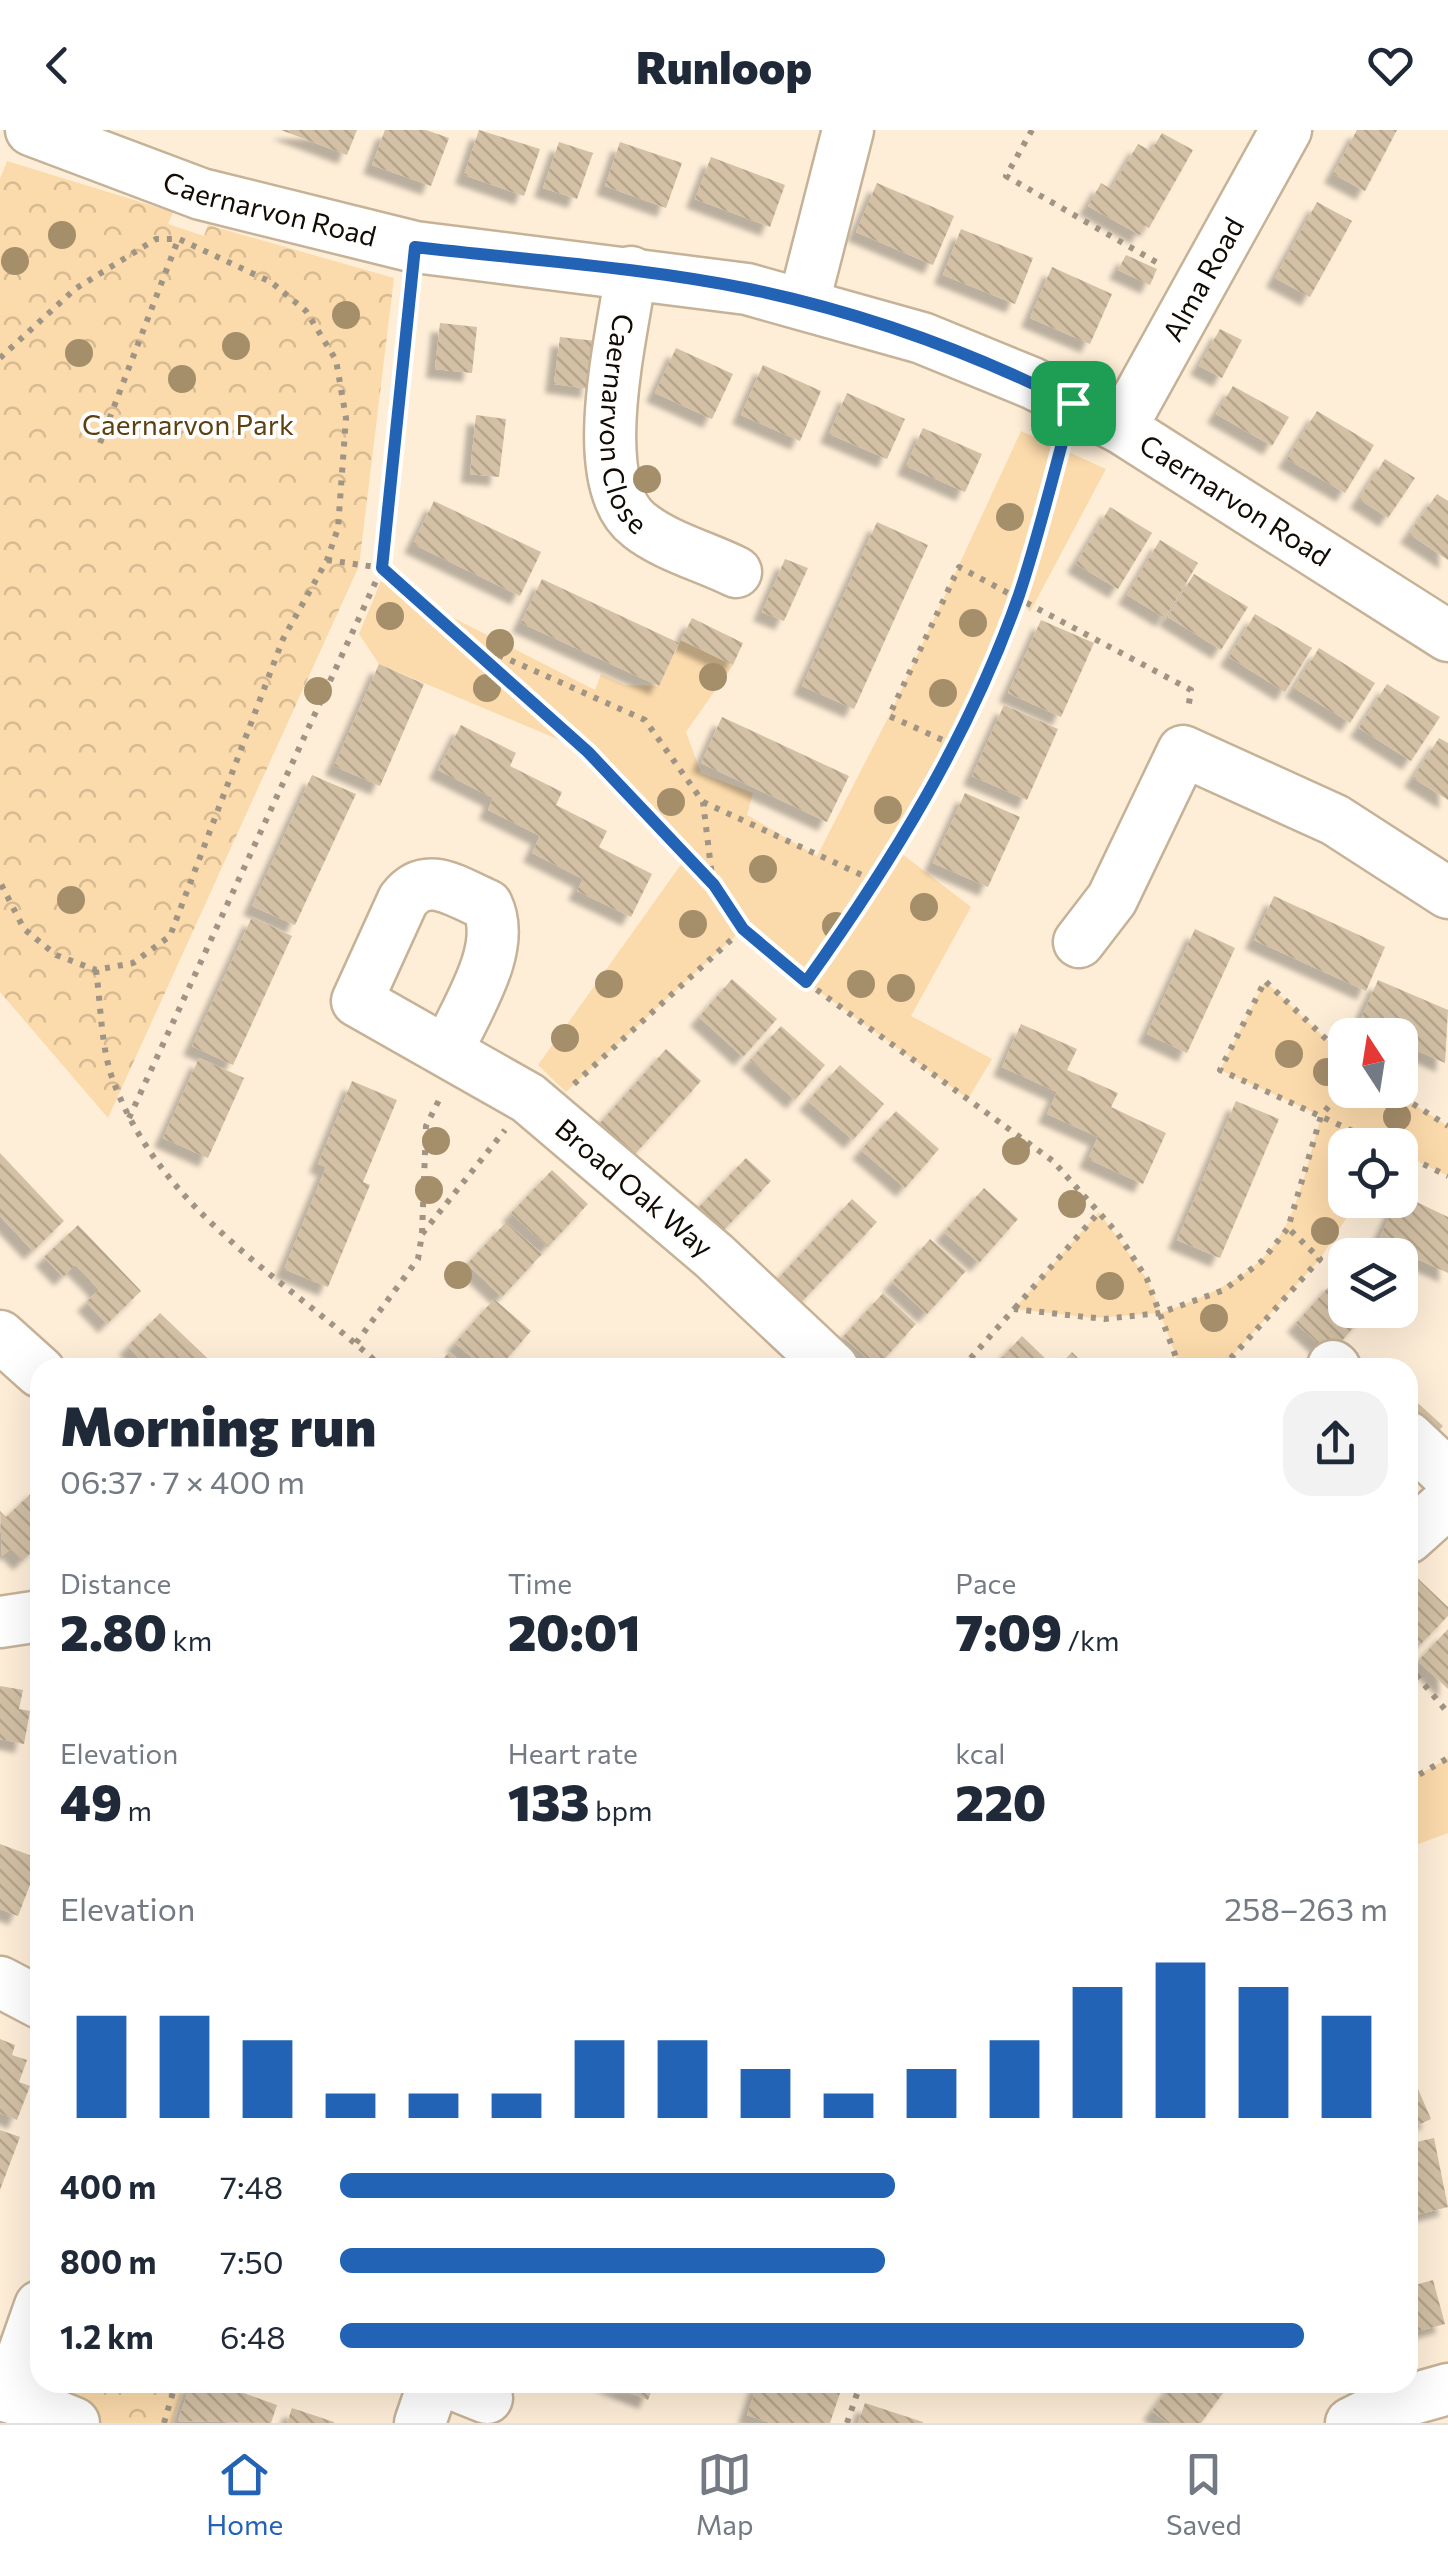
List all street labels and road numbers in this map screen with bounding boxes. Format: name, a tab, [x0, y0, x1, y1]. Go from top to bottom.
street label: Caernarvon Road	[159, 163, 380, 253]
street label: Alma Road	[1155, 211, 1250, 347]
street label: Caernarvon Close	[594, 312, 654, 540]
street label: Caernarvon Road	[1134, 426, 1337, 573]
street label: Broad Oak Way	[549, 1111, 720, 1264]

